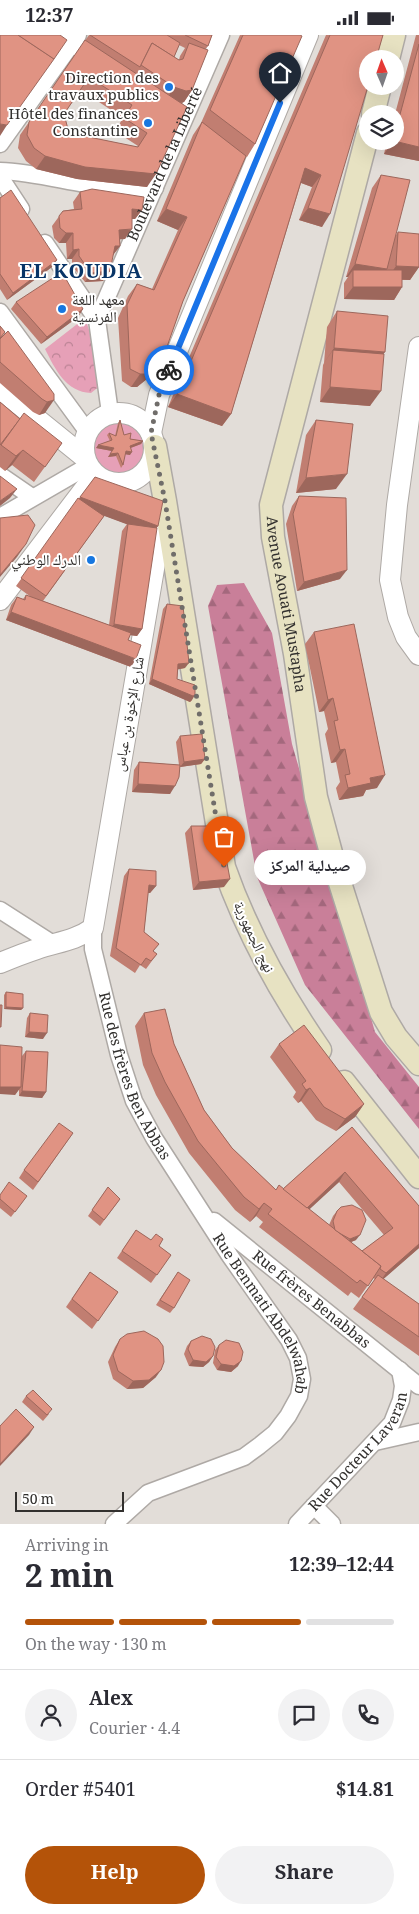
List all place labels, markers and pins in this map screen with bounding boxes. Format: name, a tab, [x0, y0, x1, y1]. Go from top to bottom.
pin	[259, 52, 301, 103]
place label: Direction des travaux publics	[48, 67, 159, 110]
marker: Direction des travaux publics	[163, 81, 175, 93]
place label: Hôtel des finances Constantine	[9, 103, 138, 146]
marker: Hôtel des finances Constantine	[142, 117, 154, 129]
place label: معهد اللغة الفرنسية	[72, 289, 125, 332]
marker: معهد اللغة الفرنسية	[56, 303, 68, 315]
place label: الدرك الوطني	[11, 549, 81, 575]
marker: الدرك الوطني	[85, 554, 97, 566]
pin	[203, 816, 245, 867]
callout: صيدلية المركز	[254, 849, 366, 885]

